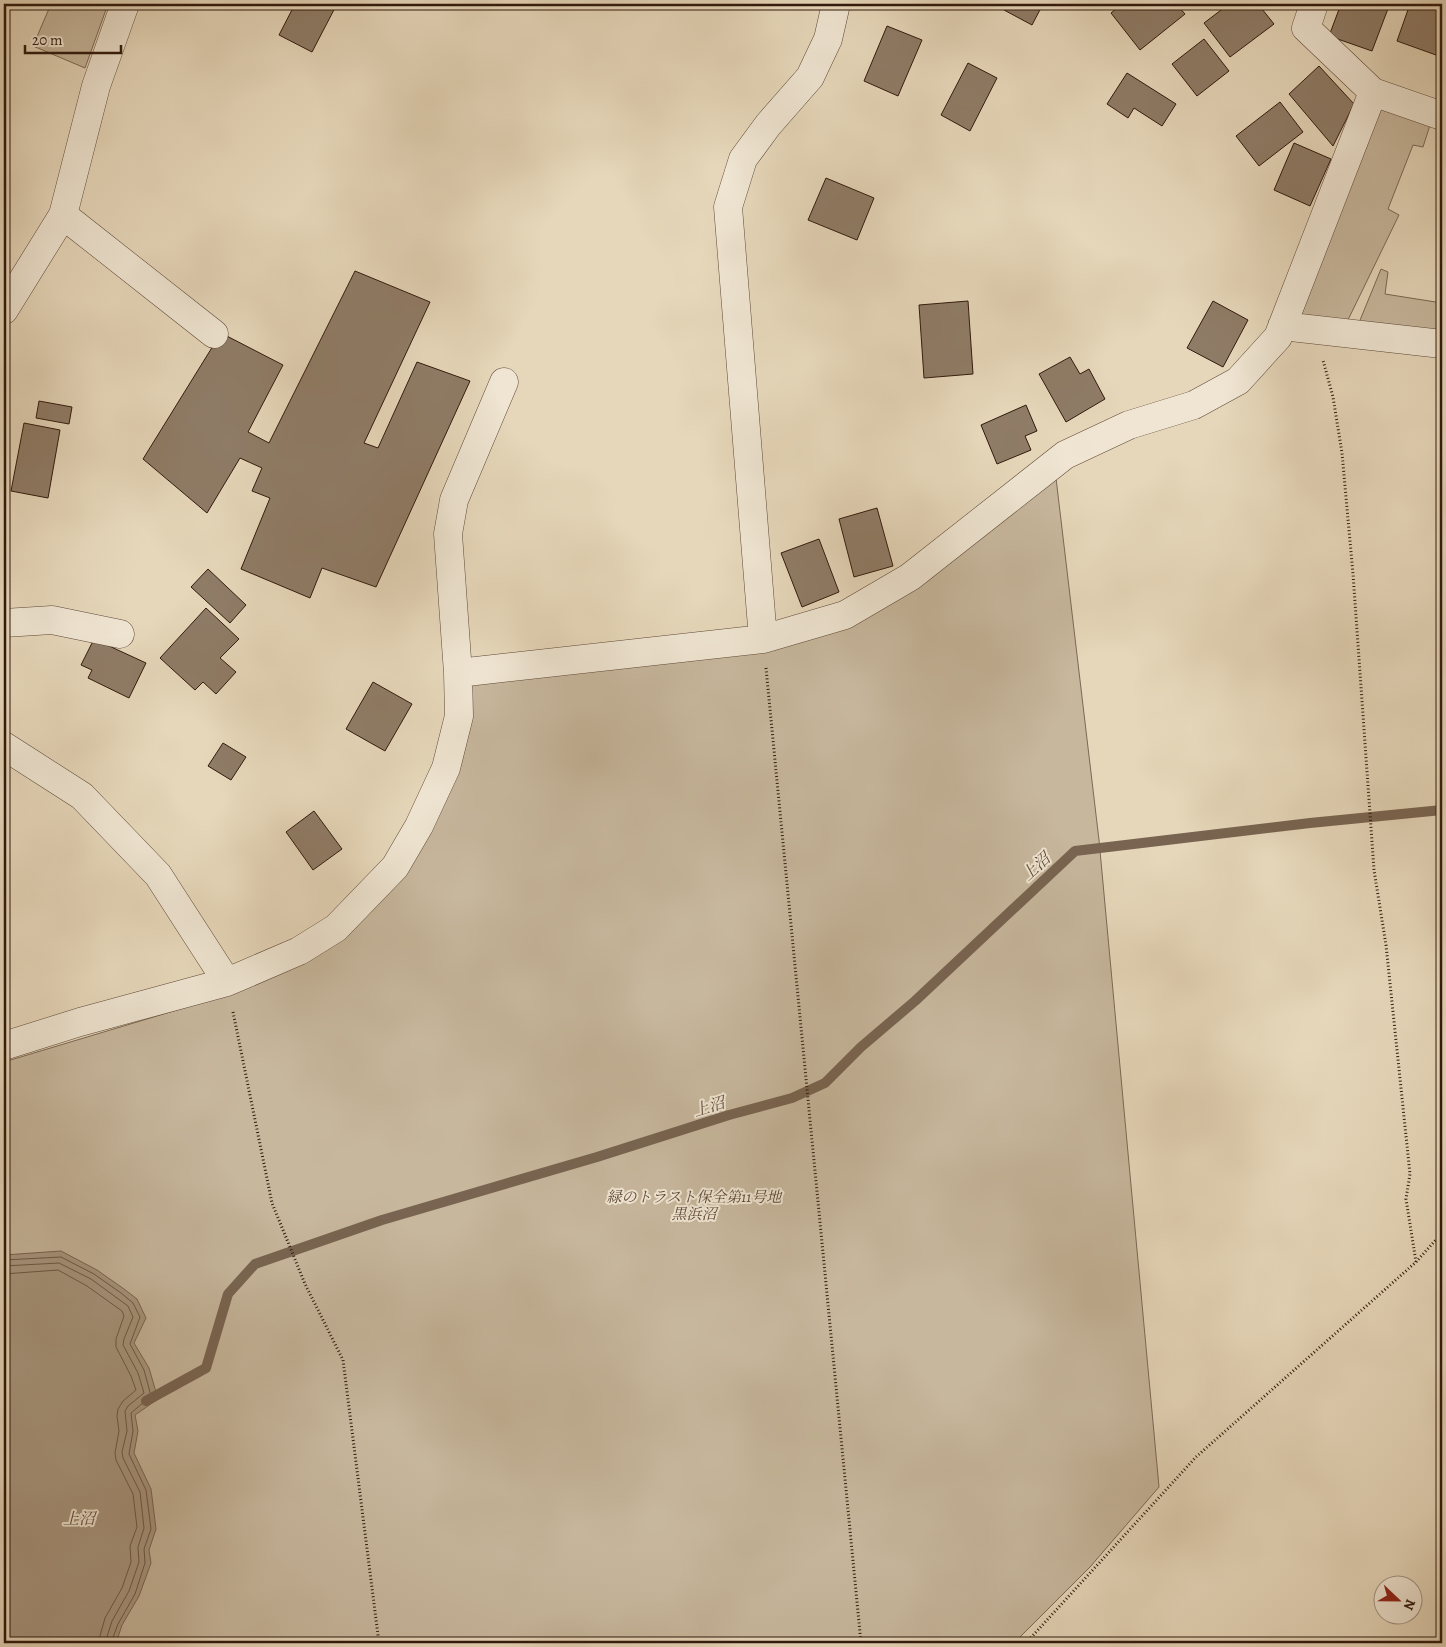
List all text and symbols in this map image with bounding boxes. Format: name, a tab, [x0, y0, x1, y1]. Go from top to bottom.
scale bar	[25, 22, 121, 54]
text: 20 m	[32, 30, 63, 50]
water label: 上沼	[1017, 846, 1057, 886]
water label: 上沼	[690, 1091, 730, 1122]
park label: 緑のトラスト保全第11号地 黒浜沼	[607, 1187, 783, 1224]
water label: 上沼	[63, 1508, 98, 1530]
north arrow	[1374, 1574, 1424, 1624]
text: N	[1399, 1596, 1420, 1613]

